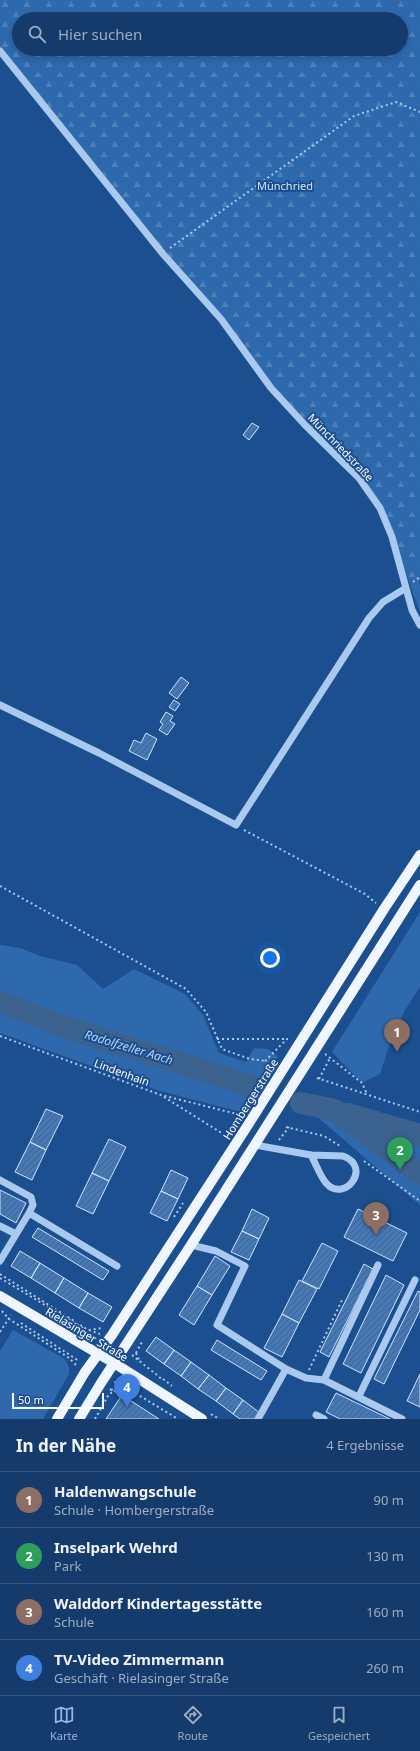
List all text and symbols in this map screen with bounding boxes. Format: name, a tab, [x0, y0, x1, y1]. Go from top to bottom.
search box	[12, 12, 408, 56]
icon: search	[26, 23, 48, 45]
text: Hier suchen	[58, 24, 142, 44]
park label: Münchried	[257, 178, 313, 193]
street label: Münchriedstraße	[305, 410, 377, 484]
your location	[260, 948, 280, 968]
pin: 1	[384, 1019, 410, 1052]
water label: Radolfzeller Aach	[83, 1025, 175, 1069]
street label: Lindenhain	[92, 1055, 152, 1089]
street label: Hombergerstraße	[219, 1056, 281, 1142]
pin: 2	[387, 1137, 413, 1170]
pin: 3	[363, 1202, 389, 1235]
street label: Rielasinger Straße	[43, 1303, 131, 1365]
pin: 4	[114, 1374, 140, 1407]
scale bar	[12, 1391, 104, 1410]
text: 50 m	[18, 1392, 44, 1407]
text: In der Nähe	[16, 1434, 116, 1457]
text: 4 Ergebnisse	[326, 1436, 404, 1454]
text: Haldenwangschule	[54, 1481, 196, 1501]
text: 1	[25, 1491, 33, 1509]
text: 90 m	[374, 1491, 404, 1509]
text: Schule · Hombergerstraße	[54, 1501, 214, 1519]
text: Inselpark Wehrd	[54, 1537, 178, 1557]
text: 2	[25, 1547, 33, 1565]
text: 130 m	[366, 1547, 404, 1565]
text: Park	[54, 1557, 81, 1575]
text: Walddorf Kindertagesstätte	[54, 1593, 262, 1613]
text: 3	[25, 1603, 33, 1621]
text: 160 m	[366, 1603, 404, 1621]
text: Schule	[54, 1613, 94, 1631]
text: TV-Video Zimmermann	[54, 1649, 224, 1669]
text: 4	[25, 1659, 33, 1677]
text: 260 m	[366, 1659, 404, 1677]
text: Geschäft · Rielasinger Straße	[54, 1669, 229, 1687]
tab: Karte	[50, 1704, 78, 1743]
tab: Route	[178, 1704, 208, 1743]
tab: Gespeichert	[308, 1704, 370, 1743]

